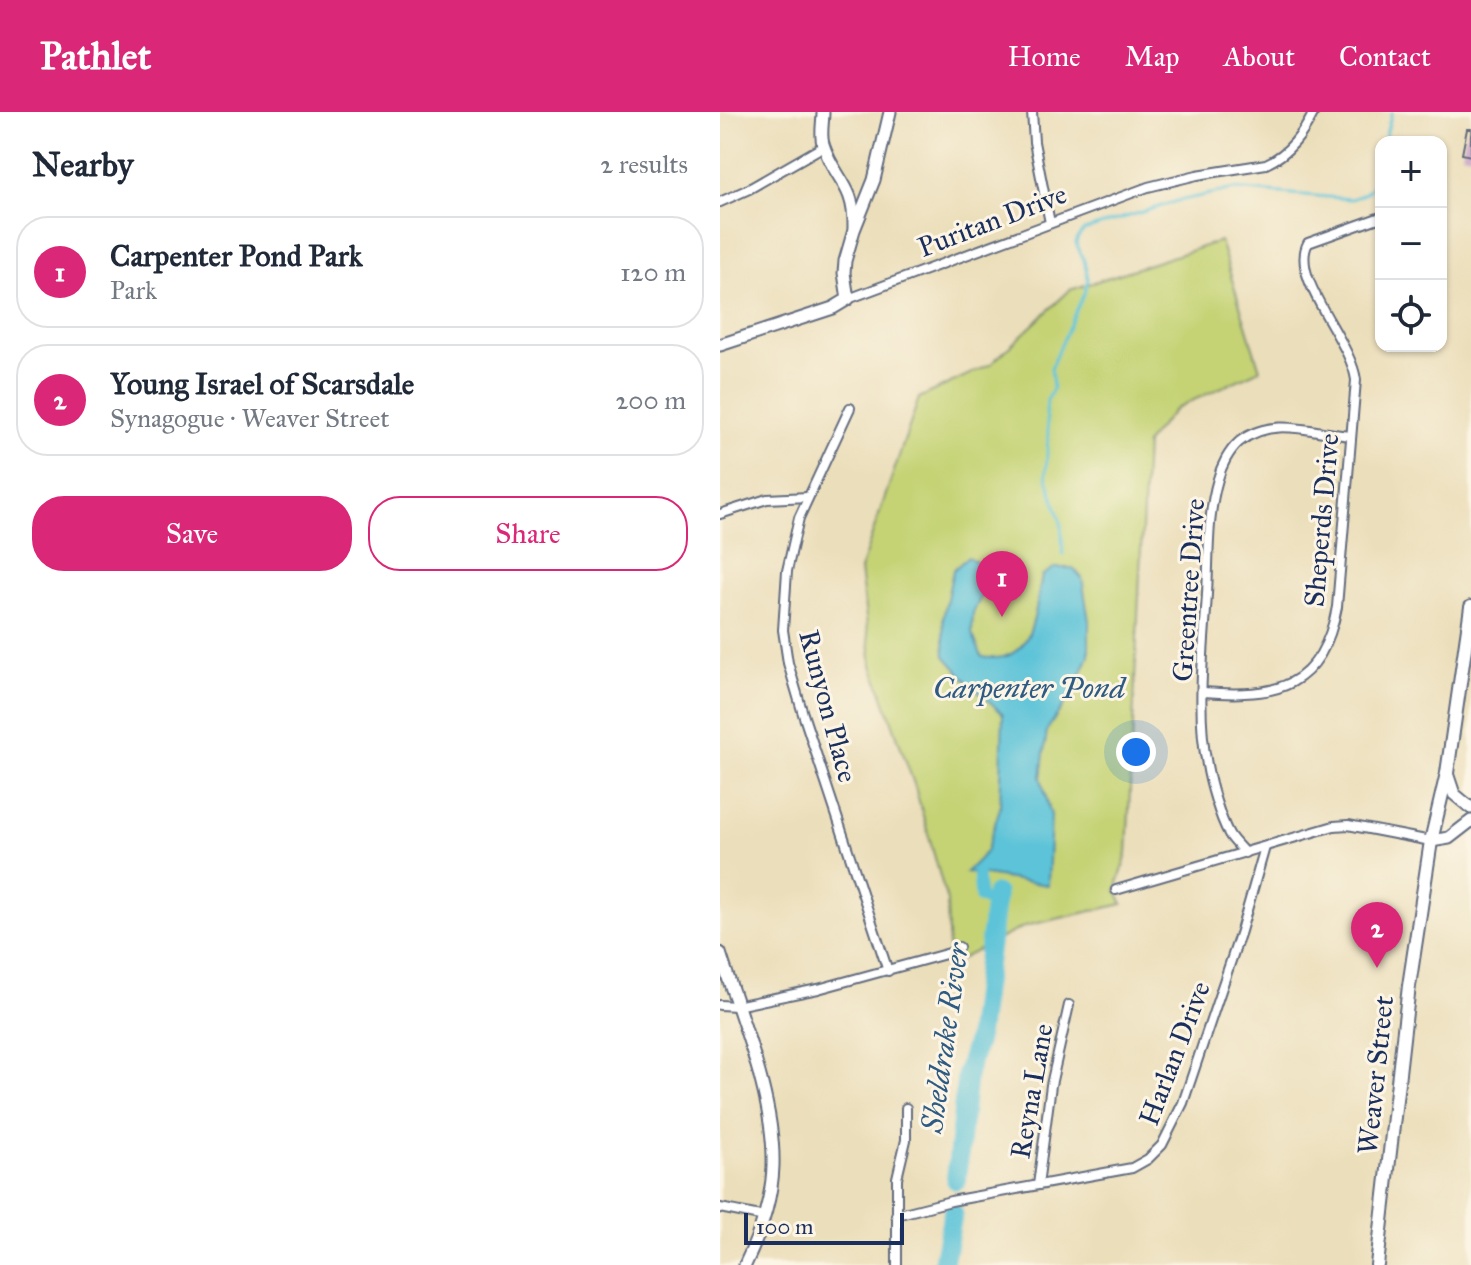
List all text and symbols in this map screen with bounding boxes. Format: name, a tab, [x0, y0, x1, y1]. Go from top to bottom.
text: Pathlet	[40, 33, 151, 79]
text: Home	[1008, 39, 1081, 74]
text: Map	[1125, 39, 1179, 74]
text: About	[1223, 39, 1295, 74]
text: Contact	[1339, 39, 1431, 74]
map controls	[1375, 136, 1447, 352]
button: +	[1375, 136, 1447, 208]
text: Nearby	[32, 144, 134, 185]
text: 2 results	[600, 148, 688, 180]
street label: Puritan Drive	[913, 176, 1072, 265]
button: −	[1375, 208, 1447, 280]
text: Carpenter Pond Park	[110, 238, 363, 274]
text: 1	[55, 256, 65, 288]
text: 120 m	[620, 256, 686, 288]
text: Park	[110, 274, 157, 306]
button: locate	[1375, 280, 1447, 352]
text: Young Israel of Scarsdale	[110, 366, 414, 402]
text: 2	[54, 384, 66, 416]
text: 200 m	[615, 384, 686, 416]
text: Synagogue · Weaver Street	[110, 402, 390, 434]
street label: Sheperds Drive	[1296, 432, 1347, 608]
button: Save	[32, 496, 352, 571]
button: Share	[368, 496, 688, 571]
street label: Greentree Drive	[1165, 497, 1212, 683]
pin: 1	[976, 551, 1028, 617]
street label: Runyon Place	[791, 626, 866, 786]
water label: Carpenter Pond	[933, 670, 1127, 707]
your location	[1116, 732, 1156, 772]
pin: 2	[1351, 902, 1403, 968]
water label: Sheldrake River	[914, 939, 976, 1136]
street label: Harlan Drive	[1131, 976, 1218, 1130]
street label: Weaver Street	[1350, 994, 1401, 1156]
street label: Reyna Lane	[1002, 1021, 1061, 1161]
scale bar	[744, 1209, 904, 1245]
text: 100 m	[756, 1213, 813, 1240]

